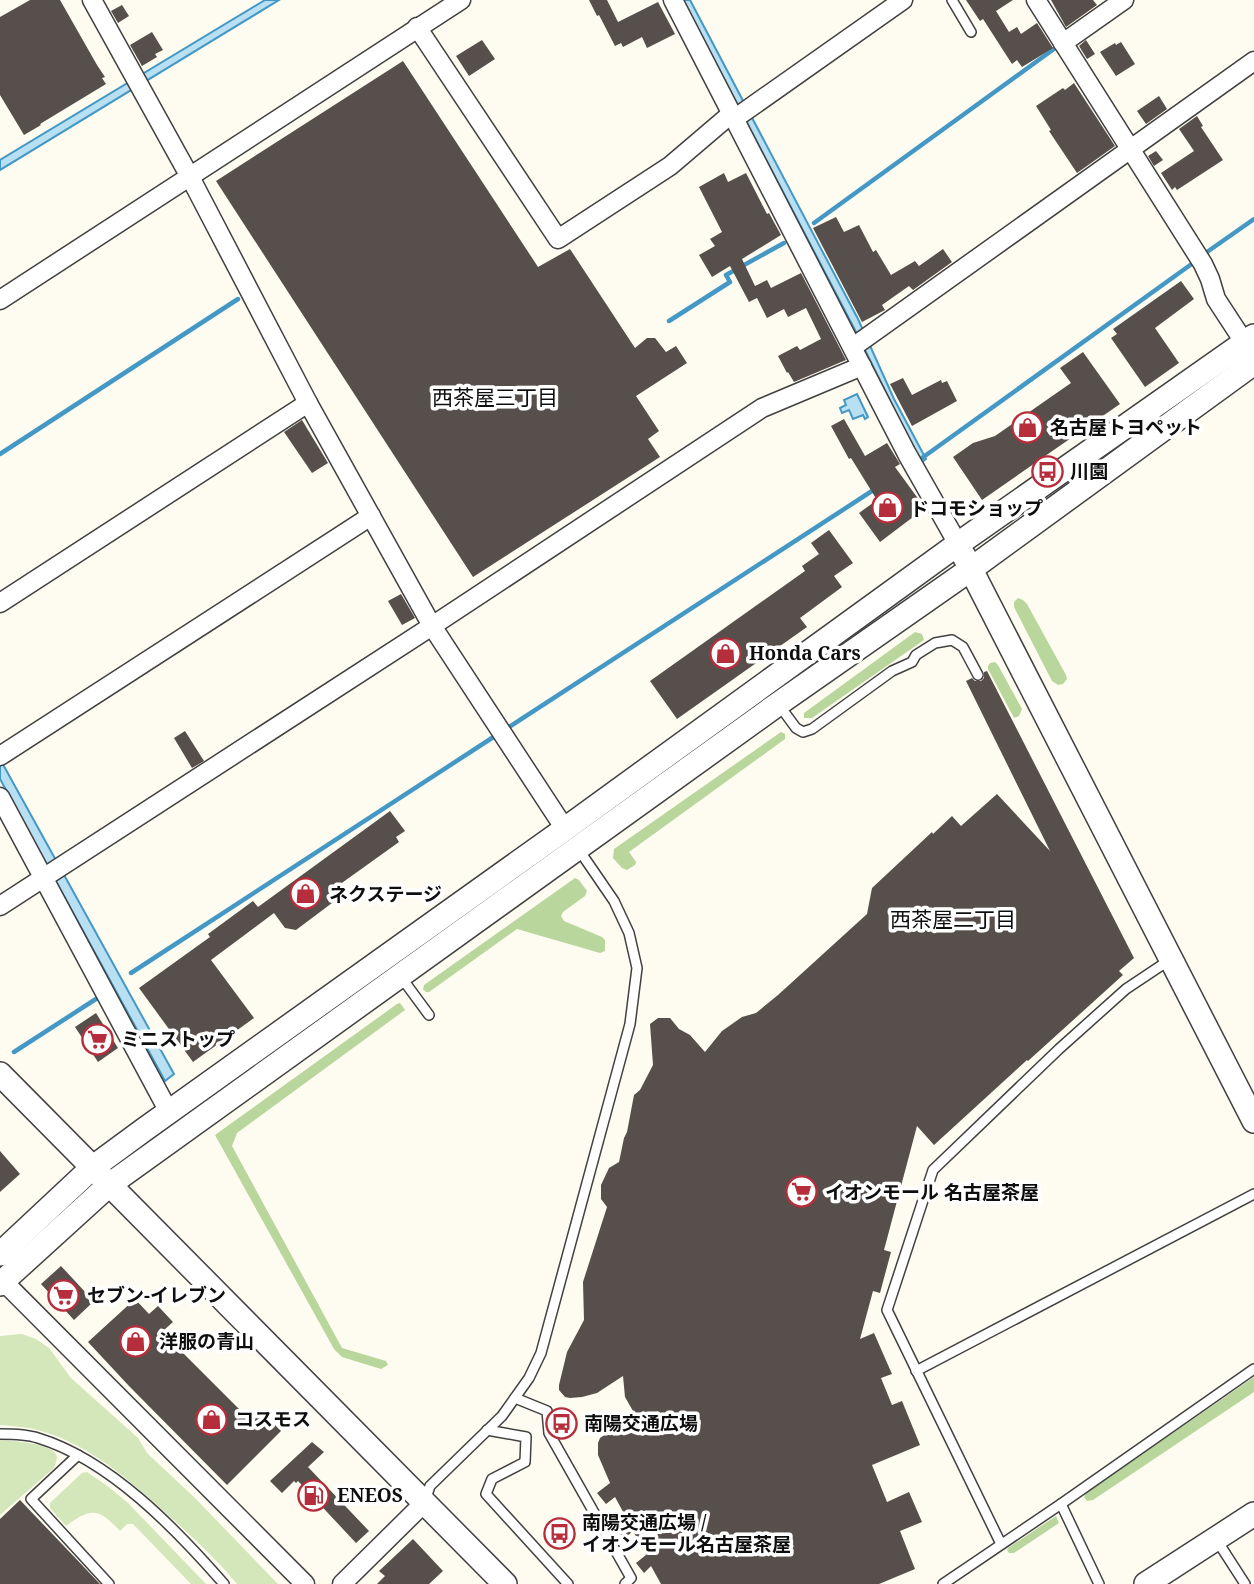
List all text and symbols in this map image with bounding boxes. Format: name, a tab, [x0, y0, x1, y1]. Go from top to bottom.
district label: 西茶屋三丁目	[432, 383, 558, 411]
shop icon: 名古屋トヨペット	[1010, 410, 1044, 444]
place label: 名古屋トヨペット	[1050, 414, 1202, 440]
bus stop icon: 川園	[1030, 454, 1064, 488]
place label: 川園	[1070, 458, 1108, 484]
shop icon: ドコモショップ	[870, 491, 904, 525]
place label: ドコモショップ	[910, 495, 1043, 521]
shop icon: Honda Cars	[709, 636, 743, 670]
place label: Honda Cars	[749, 640, 861, 666]
shop icon: ネクステージ	[289, 877, 323, 911]
place label: ネクステージ	[329, 881, 442, 907]
district label: 西茶屋二丁目	[890, 905, 1016, 933]
supermarket icon: ミニストップ	[81, 1022, 115, 1056]
place label: ミニストップ	[121, 1026, 235, 1052]
supermarket icon: イオンモール 名古屋茶屋	[785, 1175, 819, 1209]
place label: イオンモール 名古屋茶屋	[825, 1179, 1039, 1205]
supermarket icon: セブン-イレブン	[47, 1278, 81, 1312]
place label: セブン-イレブン	[87, 1282, 226, 1308]
shop icon: 洋服の青山	[119, 1324, 153, 1358]
place label: 洋服の青山	[159, 1328, 254, 1354]
shop icon: コスモス	[195, 1402, 229, 1436]
place label: コスモス	[235, 1406, 311, 1432]
bus stop icon: 南陽交通広場	[544, 1406, 578, 1440]
place label: 南陽交通広場	[584, 1410, 698, 1436]
fuel station icon: ENEOS	[297, 1478, 331, 1512]
place label: ENEOS	[337, 1482, 403, 1508]
place label: 南陽交通広場 / イオンモール名古屋茶屋	[582, 1509, 791, 1557]
bus stop icon: 南陽交通広場 / イオンモール名古屋茶屋	[542, 1516, 576, 1550]

